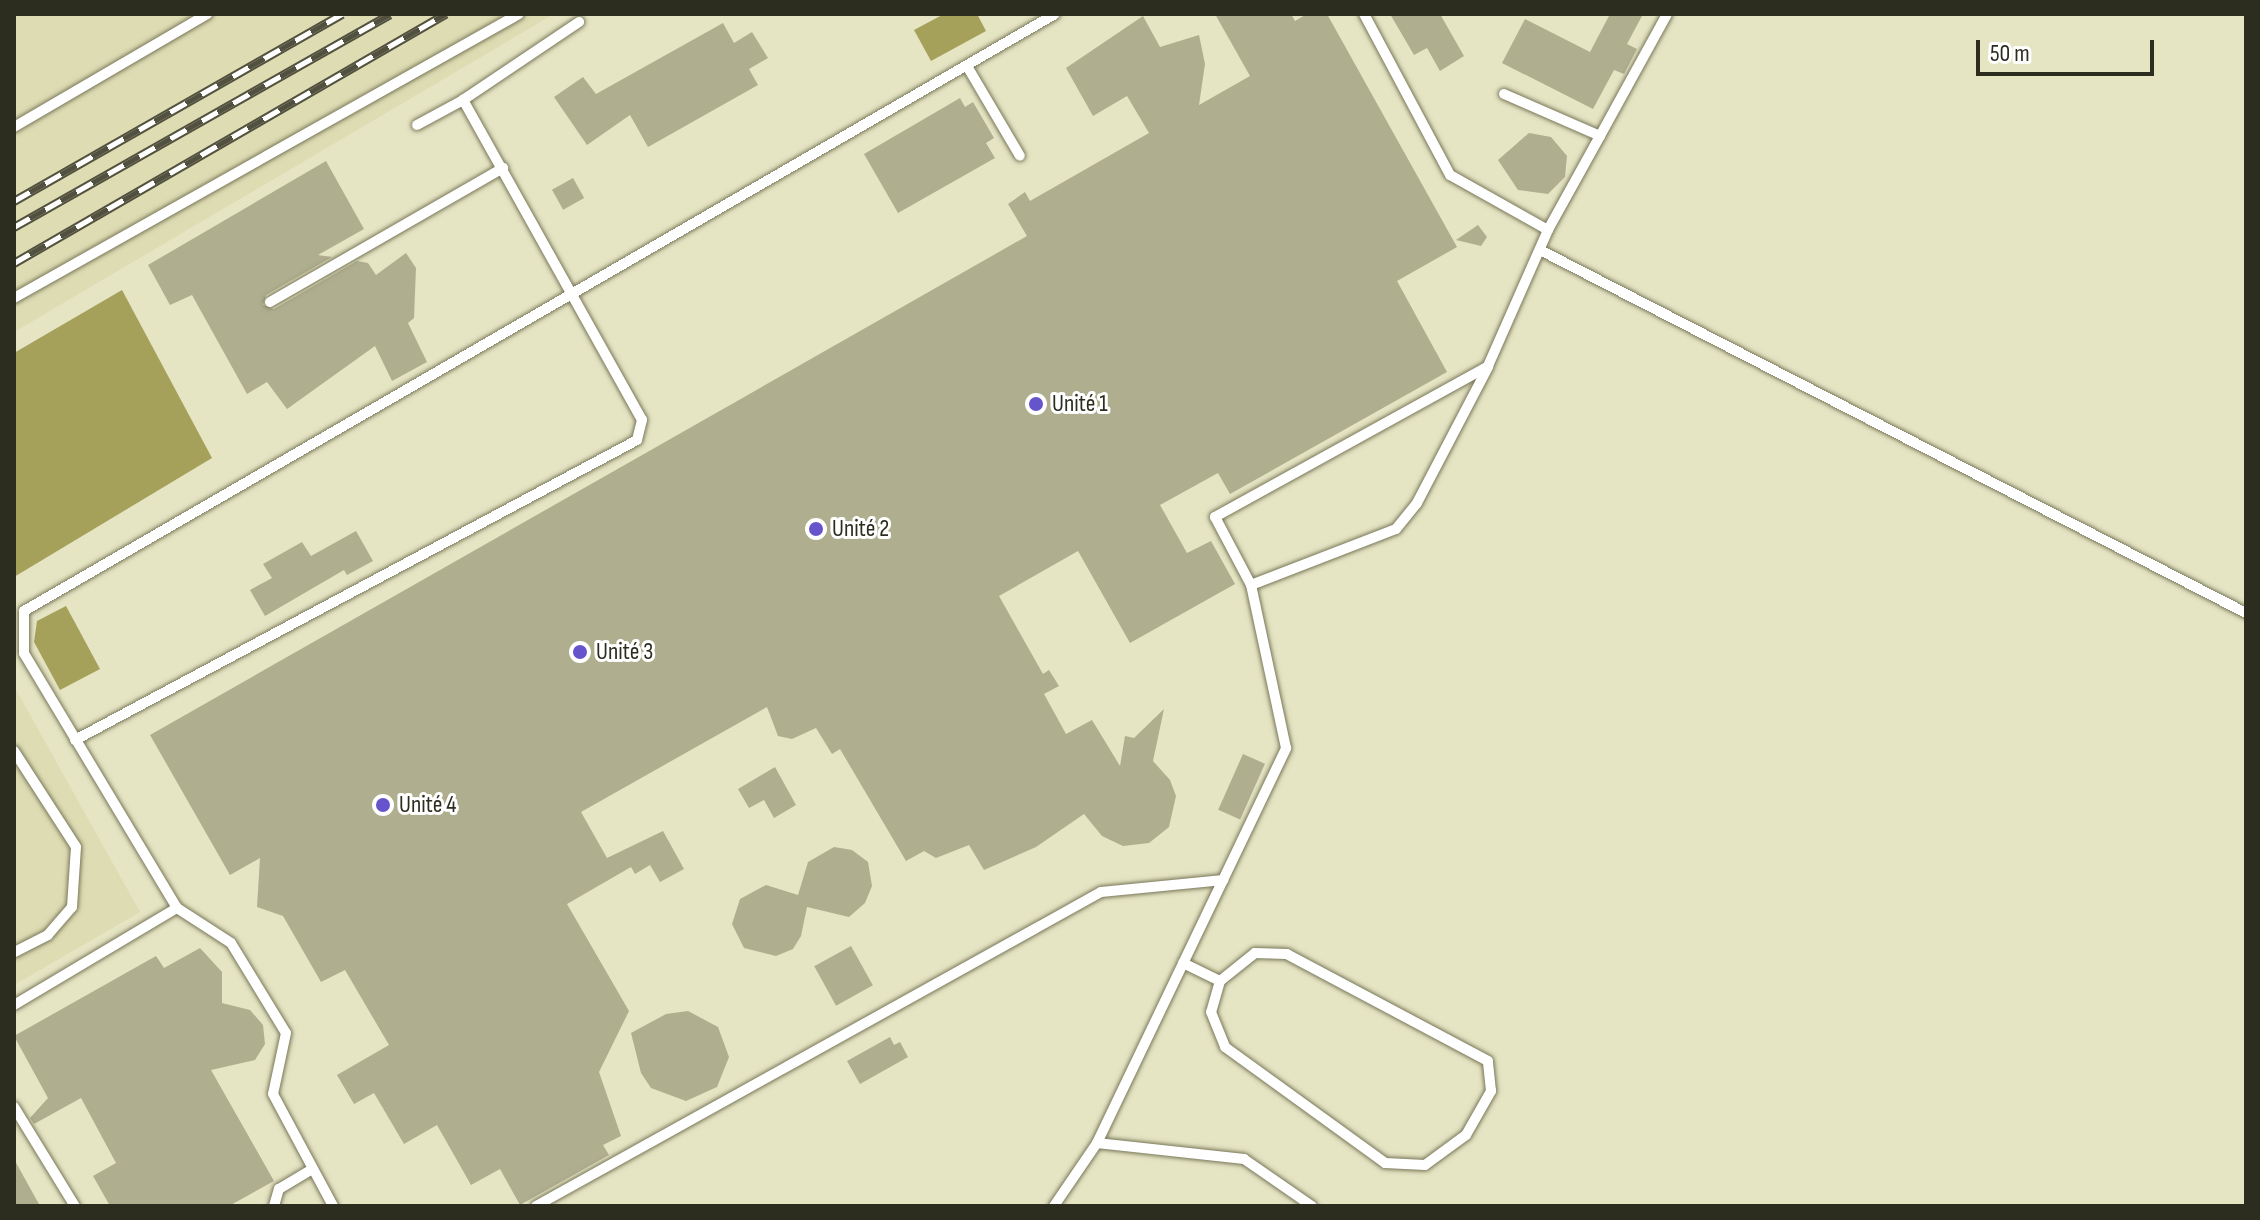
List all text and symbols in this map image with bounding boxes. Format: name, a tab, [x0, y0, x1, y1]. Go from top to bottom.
scale bar	[1980, 24, 2158, 74]
text: 50 m	[1990, 39, 2030, 68]
place label: Unité 1	[1052, 390, 1108, 418]
marker: Unité 1	[1027, 395, 1045, 413]
place label: Unité 2	[832, 515, 889, 543]
marker: Unité 2	[807, 520, 825, 538]
place label: Unité 3	[596, 638, 653, 666]
marker: Unité 3	[571, 643, 589, 661]
place label: Unité 4	[399, 791, 456, 819]
marker: Unité 4	[374, 796, 392, 814]

